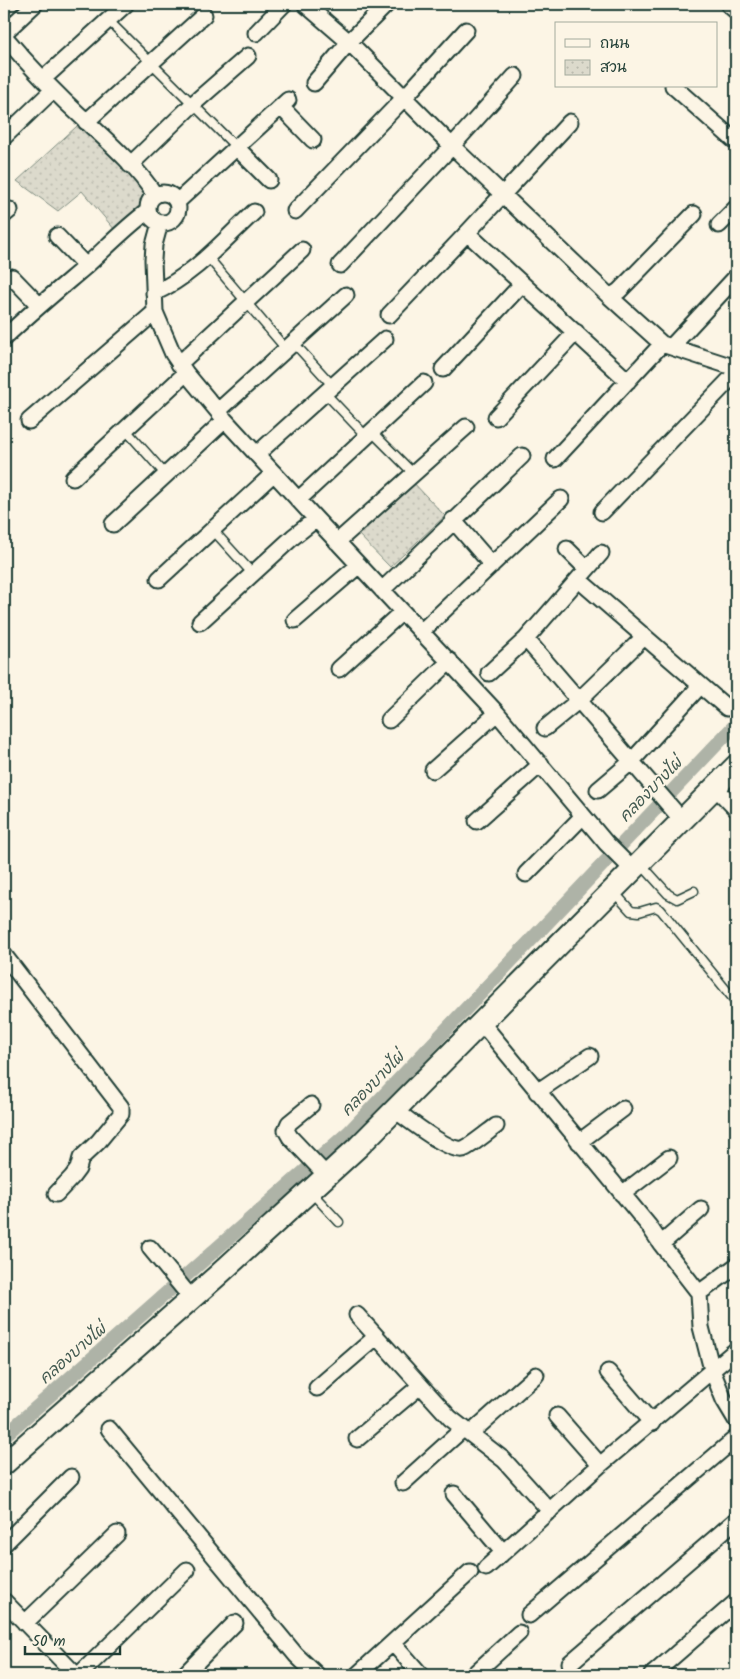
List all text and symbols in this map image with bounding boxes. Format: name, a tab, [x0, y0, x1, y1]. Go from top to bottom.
legend	[555, 22, 718, 88]
text: ถนน	[600, 32, 629, 56]
text: สวน	[600, 56, 627, 80]
water label: คลองบางไผ่	[614, 750, 691, 828]
water label: คลองบางไผ่	[336, 1044, 413, 1122]
water label: คลองบางไผ่	[34, 1316, 115, 1391]
scale bar	[25, 1624, 120, 1656]
text: 50 m	[32, 1630, 66, 1654]

